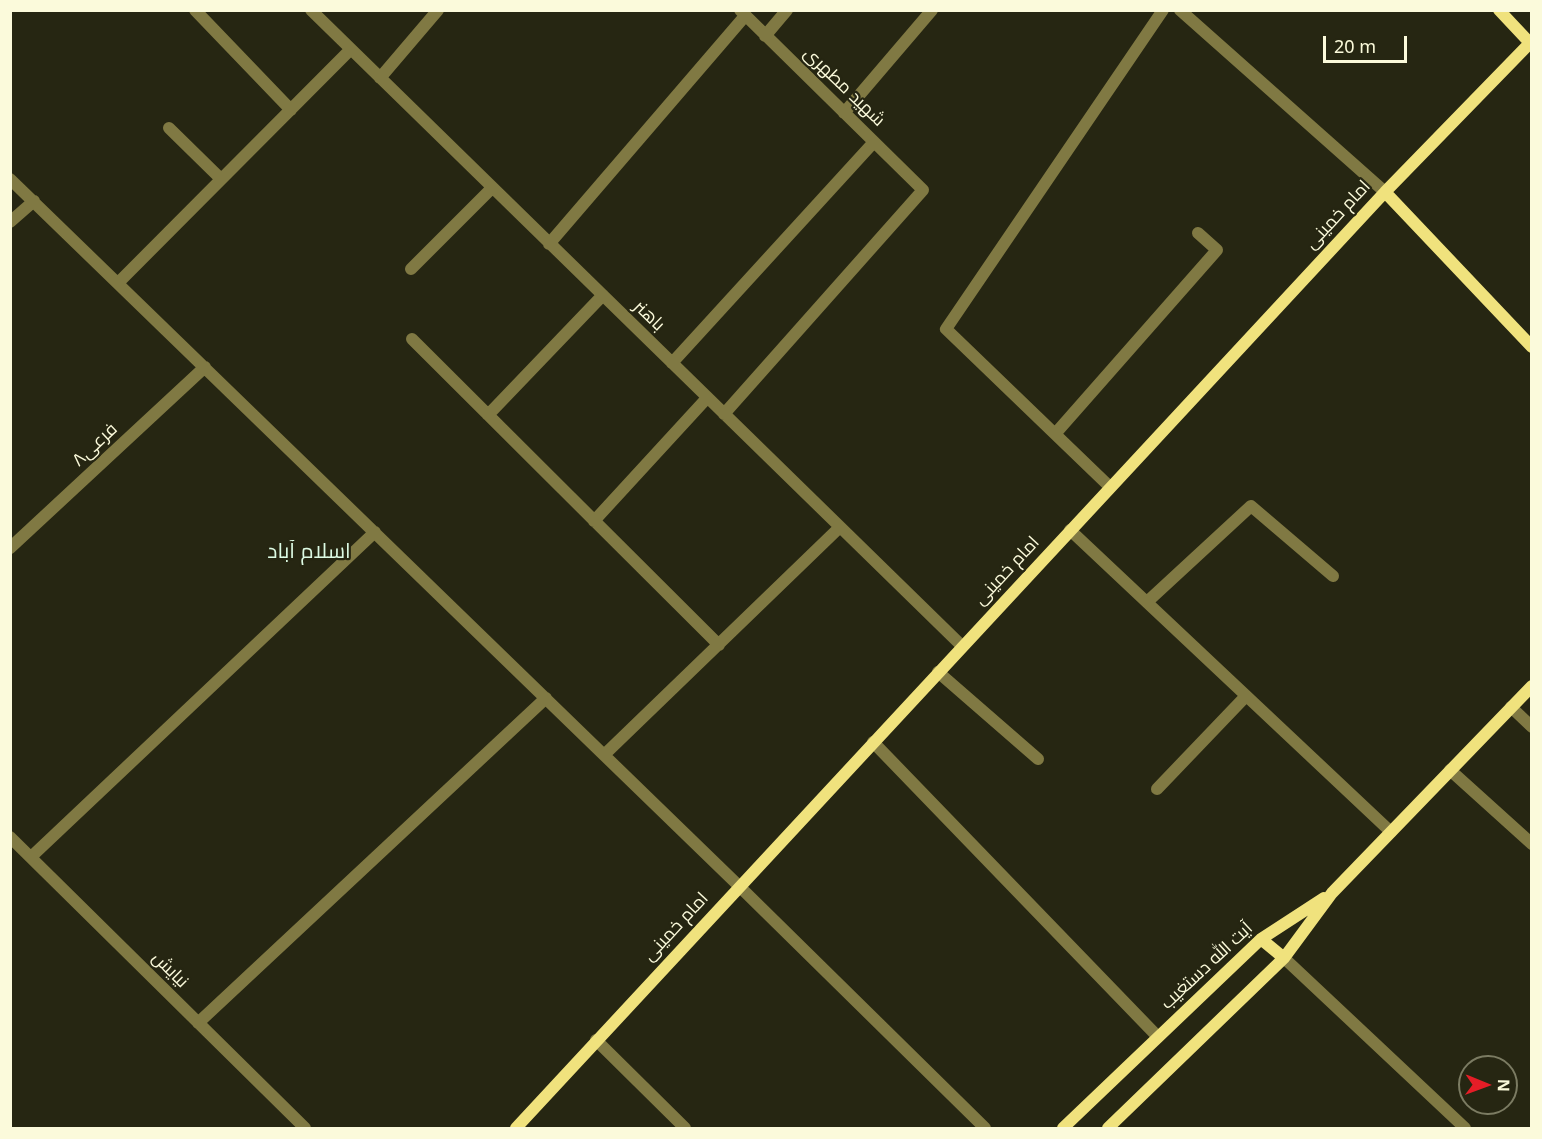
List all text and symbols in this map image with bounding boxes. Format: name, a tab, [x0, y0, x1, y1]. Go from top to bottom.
scale bar	[1326, 24, 1410, 62]
text: 20 m	[1334, 34, 1376, 58]
street label: شهید مطهری	[799, 43, 889, 131]
street label: امام خمینی	[1301, 176, 1375, 254]
street label: باهنر	[629, 296, 669, 336]
street label: فرعی۸	[68, 419, 122, 471]
street label: امام خمینی	[970, 532, 1044, 610]
district label: اسلام آباد	[267, 539, 351, 565]
street label: امام خمینی	[639, 888, 713, 966]
street label: آیت الله دستغیب	[1157, 918, 1257, 1014]
street label: نیایش	[147, 947, 193, 993]
north arrow	[1458, 1055, 1518, 1115]
text: N	[1493, 1079, 1515, 1092]

